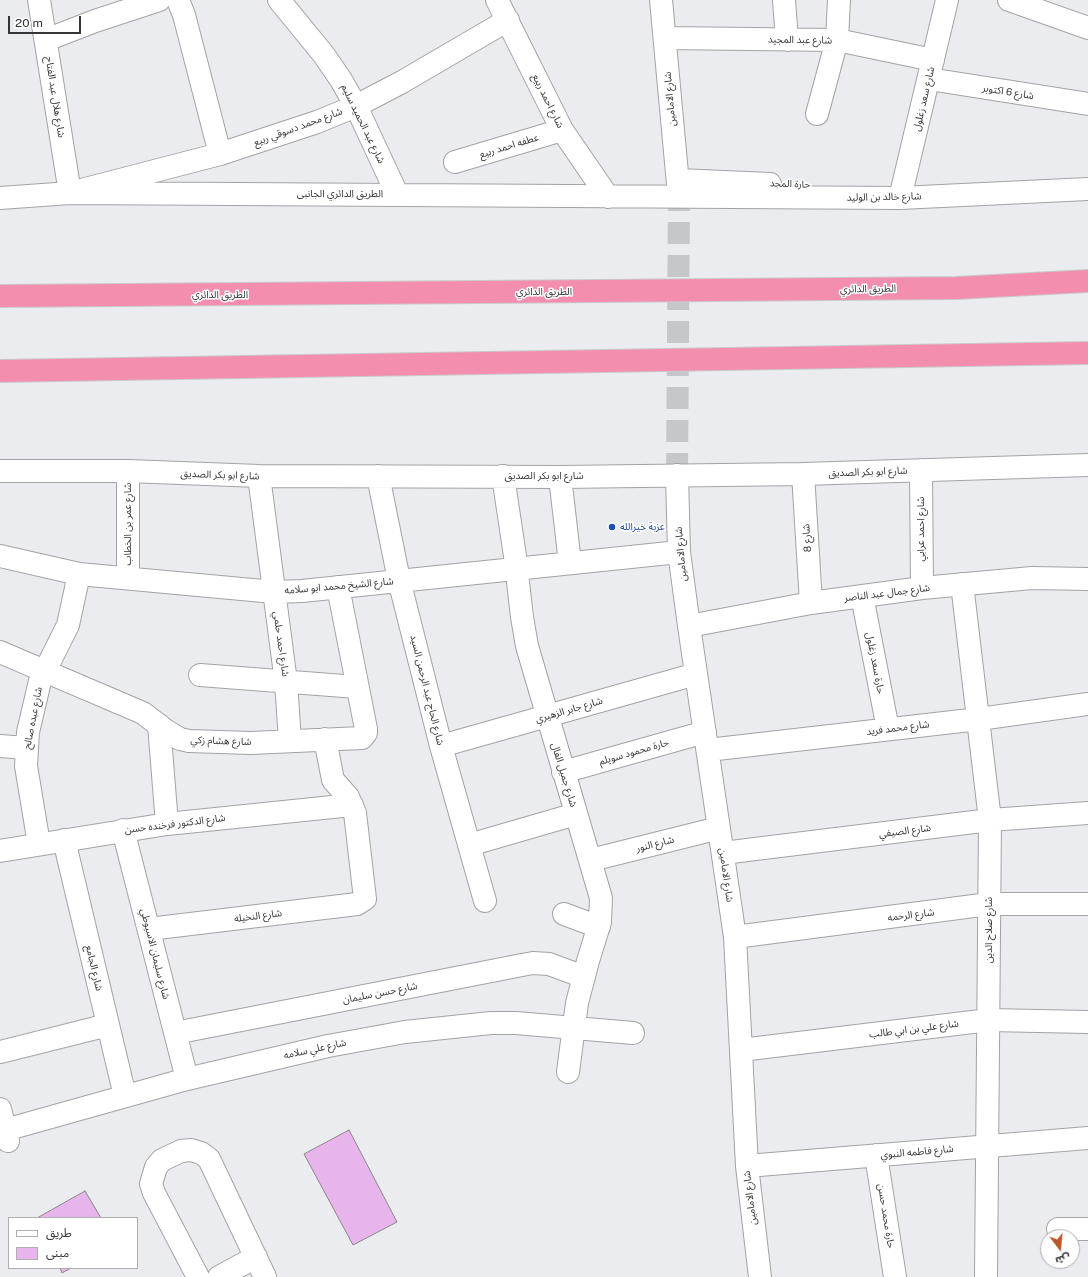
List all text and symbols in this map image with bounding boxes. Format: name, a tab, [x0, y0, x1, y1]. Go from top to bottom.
scale bar	[10, 8, 83, 34]
text: 20 m	[15, 16, 43, 30]
street label: شارع عبد المجيد	[768, 33, 832, 47]
street label: شارع هلال عبد الفتاح	[43, 55, 67, 139]
street label: شارع سعد زغلول	[911, 66, 937, 132]
street label: شارع الامامين	[662, 71, 678, 127]
street label: شارع احمد ربيع	[530, 72, 566, 130]
street label: شارع عبد الحميد سليم	[339, 82, 387, 166]
street label: شارع 6 اكتوبر	[981, 82, 1035, 102]
street label: شارع محمد دسوقي ربيع	[252, 105, 344, 149]
street label: عطفه احمد ربيع	[478, 131, 540, 161]
street label: حارة المجد	[769, 177, 811, 191]
street label: الطريق الدائري الجانبى	[297, 188, 383, 200]
street label: شارع خالد بن الوليد	[846, 190, 922, 204]
street label: الطريق الدائري	[840, 283, 896, 295]
street label: الطريق الدائري	[516, 286, 572, 298]
street label: الطريق الدائري	[192, 289, 248, 301]
street label: شارع ابو بكر الصديق	[828, 465, 908, 479]
street label: شارع ابو بكر الصديق	[180, 468, 260, 482]
street label: شارع ابو بكر الصديق	[504, 470, 584, 482]
street label: شارع عمر بن الخطاب	[122, 483, 134, 565]
street label: شارع احمد عرابي	[915, 497, 927, 561]
place label: عزبة خيرالله	[620, 521, 665, 533]
marker: عزبة خيرالله	[607, 522, 617, 532]
street label: شارع 8	[800, 523, 814, 553]
street label: شارع الامامين	[673, 526, 689, 582]
street label: شارع الشيخ محمد ابو سلامه	[284, 575, 394, 597]
street label: شارع جمال عبد الناصر	[843, 582, 931, 604]
street label: شارع احمد حلمي	[270, 611, 292, 677]
street label: حارة سعد زغلول	[863, 631, 887, 695]
street label: شارع الحاج عبد الرحمن السيد	[407, 633, 447, 747]
street label: شارع عبده صالح	[21, 686, 45, 750]
street label: شارع جابر الزهيري	[534, 695, 604, 725]
street label: شارع محمد فريد	[866, 718, 930, 738]
street label: شارع هشام زكي	[190, 734, 252, 748]
street label: حارة محمود سويلم	[598, 736, 670, 768]
street label: شارع جميل الفال	[548, 741, 580, 809]
street label: شارع الدكتور فرخنده حسن	[124, 812, 226, 836]
street label: شارع الصيفي	[878, 822, 932, 840]
street label: شارع النور	[635, 833, 675, 855]
street label: شارع الامامين	[716, 847, 736, 903]
street label: شارع صلاح الدين	[983, 897, 995, 963]
street label: شارع الرحمه	[887, 906, 935, 924]
street label: شارع سليمان الاسيوطي	[138, 907, 172, 1001]
street label: شارع النخيله	[233, 907, 283, 925]
street label: شارع الجامع	[83, 944, 105, 992]
street label: شارع حسن سليمان	[341, 980, 419, 1006]
street label: شارع علي بن ابي طالب	[868, 1018, 960, 1040]
street label: شارع علي سلامه	[283, 1037, 347, 1061]
street label: شارع فاطمه النبوي	[880, 1143, 954, 1161]
street label: شارع الامامين	[741, 1170, 759, 1226]
street label: حارة محمد حسن	[875, 1183, 897, 1249]
legend	[8, 1217, 138, 1269]
text: طريق	[46, 1226, 72, 1240]
north arrow	[1040, 1229, 1080, 1269]
text: مبنى	[46, 1246, 69, 1260]
text: ش	[1054, 1252, 1072, 1267]

